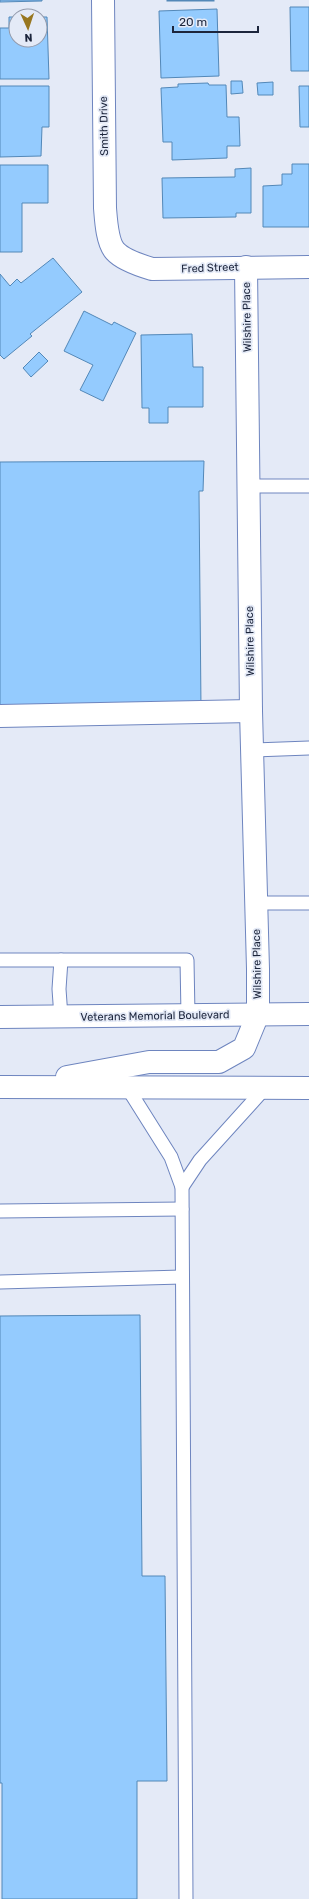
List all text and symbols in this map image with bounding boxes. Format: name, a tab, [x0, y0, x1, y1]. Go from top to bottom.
north arrow	[8, 8, 48, 48]
scale bar	[173, 8, 258, 34]
text: 20 m	[179, 15, 207, 29]
text: N	[24, 31, 33, 44]
street label: Smith Drive	[97, 96, 111, 156]
street label: Fred Street	[181, 260, 240, 276]
street label: Wilshire Place	[240, 282, 254, 352]
street label: Wilshire Place	[243, 606, 257, 676]
street label: Wilshire Place	[250, 929, 264, 999]
street label: Veterans Memorial Boulevard	[80, 1008, 230, 1024]

